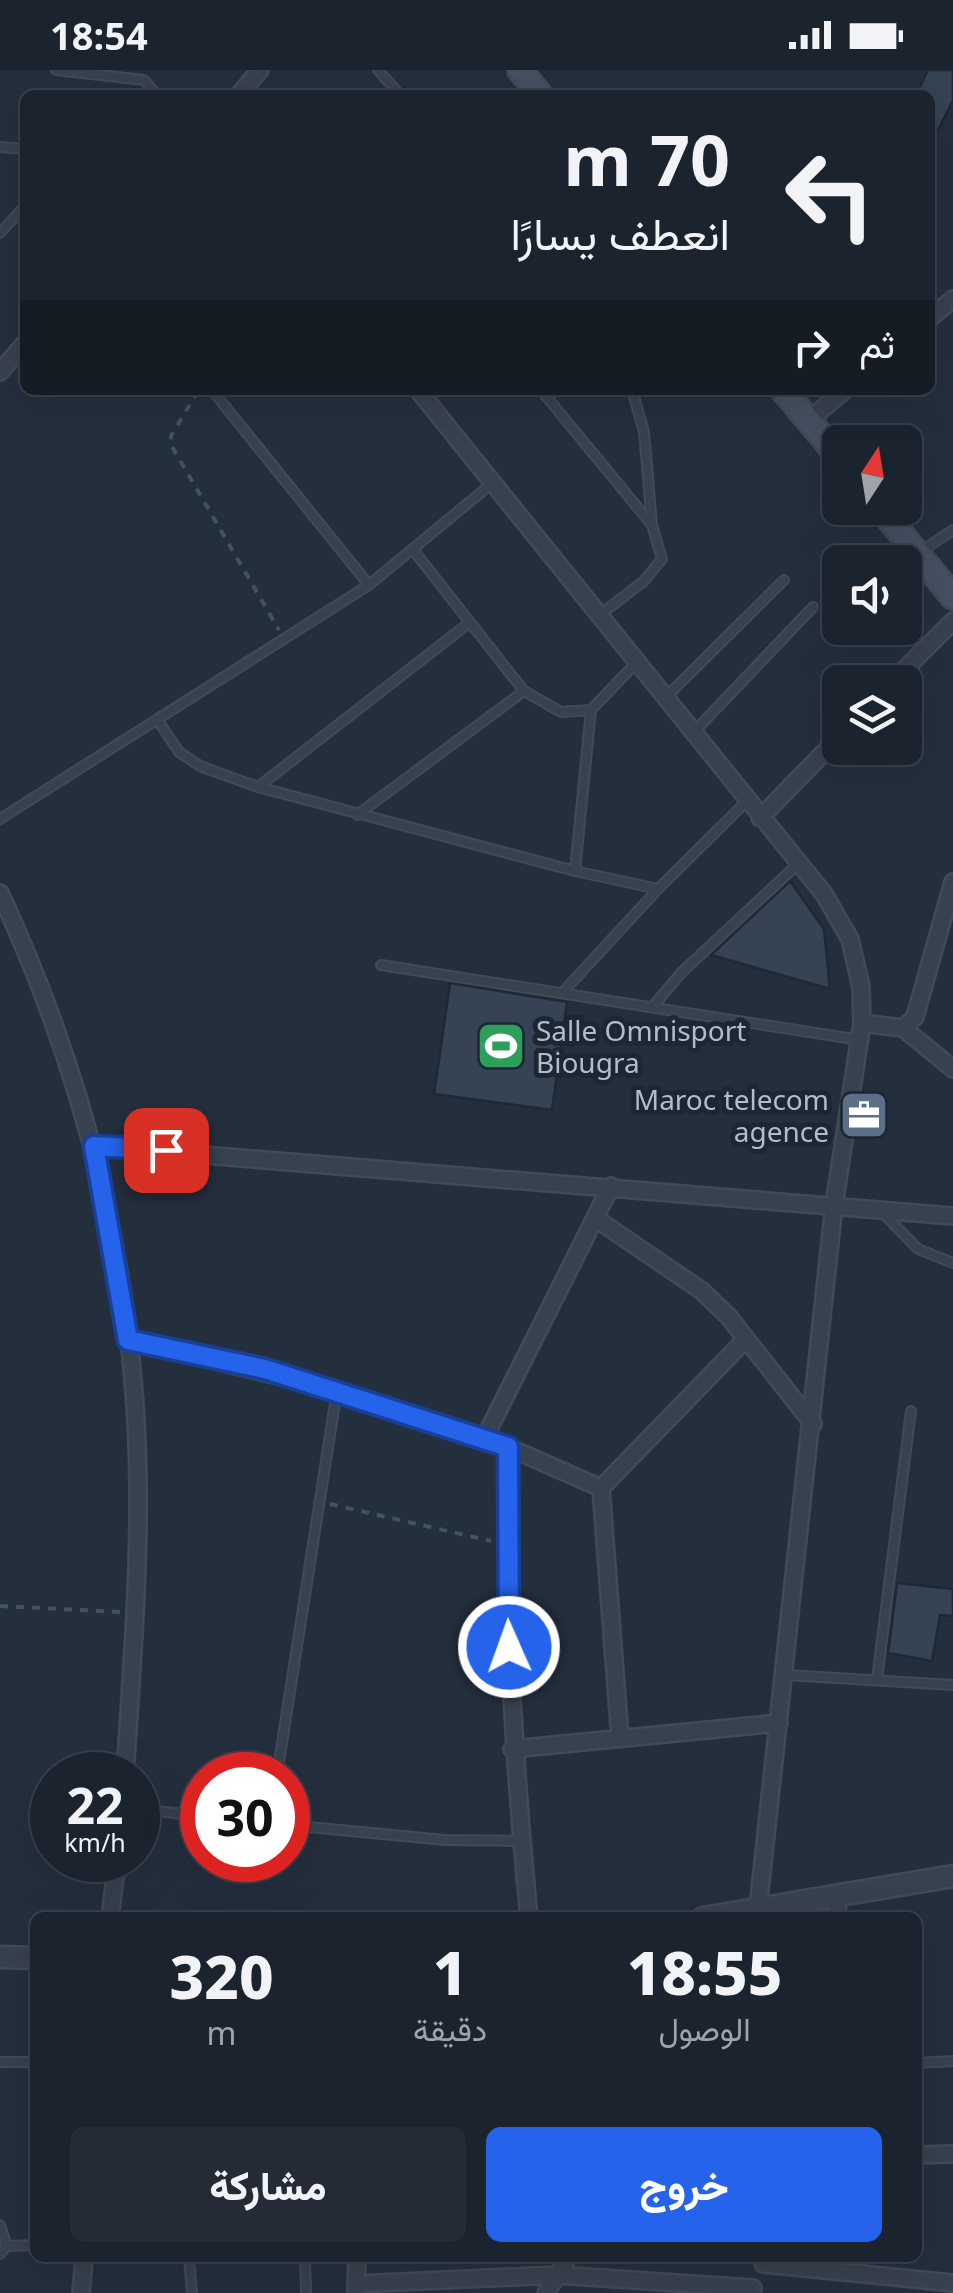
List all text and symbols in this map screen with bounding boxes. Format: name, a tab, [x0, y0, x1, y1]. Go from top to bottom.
text: 18:54	[50, 9, 148, 61]
text: 70 m	[563, 111, 730, 207]
icon: left	[765, 130, 895, 260]
text: انعطف يسارًا	[511, 202, 730, 263]
text: ثم	[859, 317, 895, 369]
icon: right	[784, 320, 839, 375]
north arrow	[822, 425, 922, 525]
map controls	[822, 425, 922, 765]
button: sound	[822, 545, 922, 645]
button: layers	[822, 665, 922, 765]
place label: Salle Omnisport Biougra	[536, 1011, 746, 1081]
sports icon: Salle Omnisport Biougra	[475, 1020, 527, 1072]
place label: Maroc telecom agence	[634, 1080, 829, 1150]
office icon: Maroc telecom agence	[838, 1089, 890, 1141]
pin	[124, 1108, 209, 1193]
icon: arrive	[139, 1123, 194, 1178]
position arrow	[457, 1595, 561, 1699]
speed limit sign: 30	[180, 1752, 310, 1882]
text: 22	[66, 1771, 124, 1839]
text: km/h	[64, 1825, 126, 1859]
text: 1	[433, 1931, 467, 2013]
text: 18:55	[627, 1931, 782, 2013]
text: 320	[170, 1935, 274, 2017]
text: دقيقة	[413, 2007, 487, 2050]
text: الوصول	[658, 2007, 751, 2050]
text: m	[207, 2011, 237, 2054]
button: مشاركة	[70, 2127, 466, 2242]
button: خروج	[486, 2127, 882, 2242]

